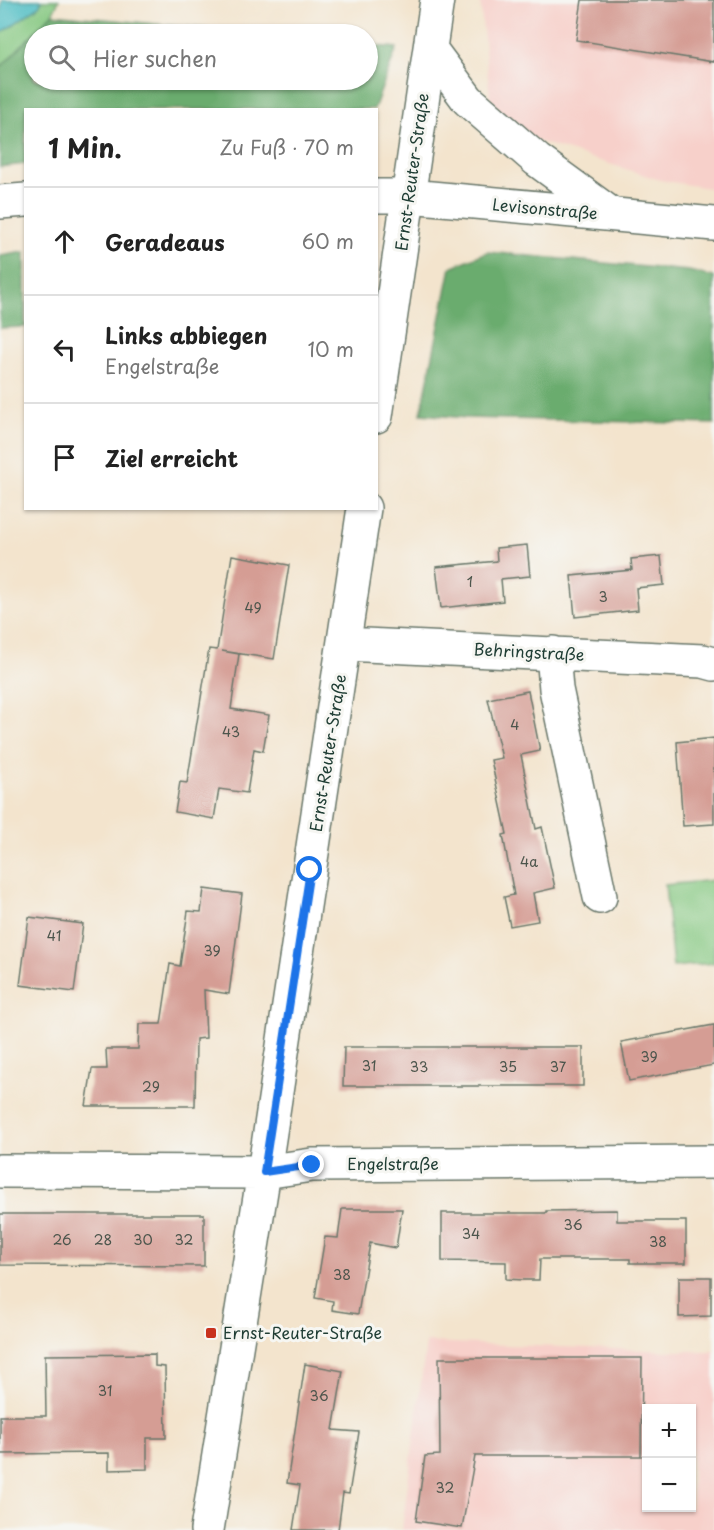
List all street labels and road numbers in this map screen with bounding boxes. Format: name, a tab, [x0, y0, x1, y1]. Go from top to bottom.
street label: Ernst-Reuter-Straße	[388, 91, 434, 252]
street label: Levisonstraße	[491, 191, 599, 225]
street label: Behringstraße	[473, 636, 585, 666]
street label: Ernst-Reuter-Straße	[303, 672, 351, 833]
street label: Engelstraße	[347, 1151, 439, 1175]

